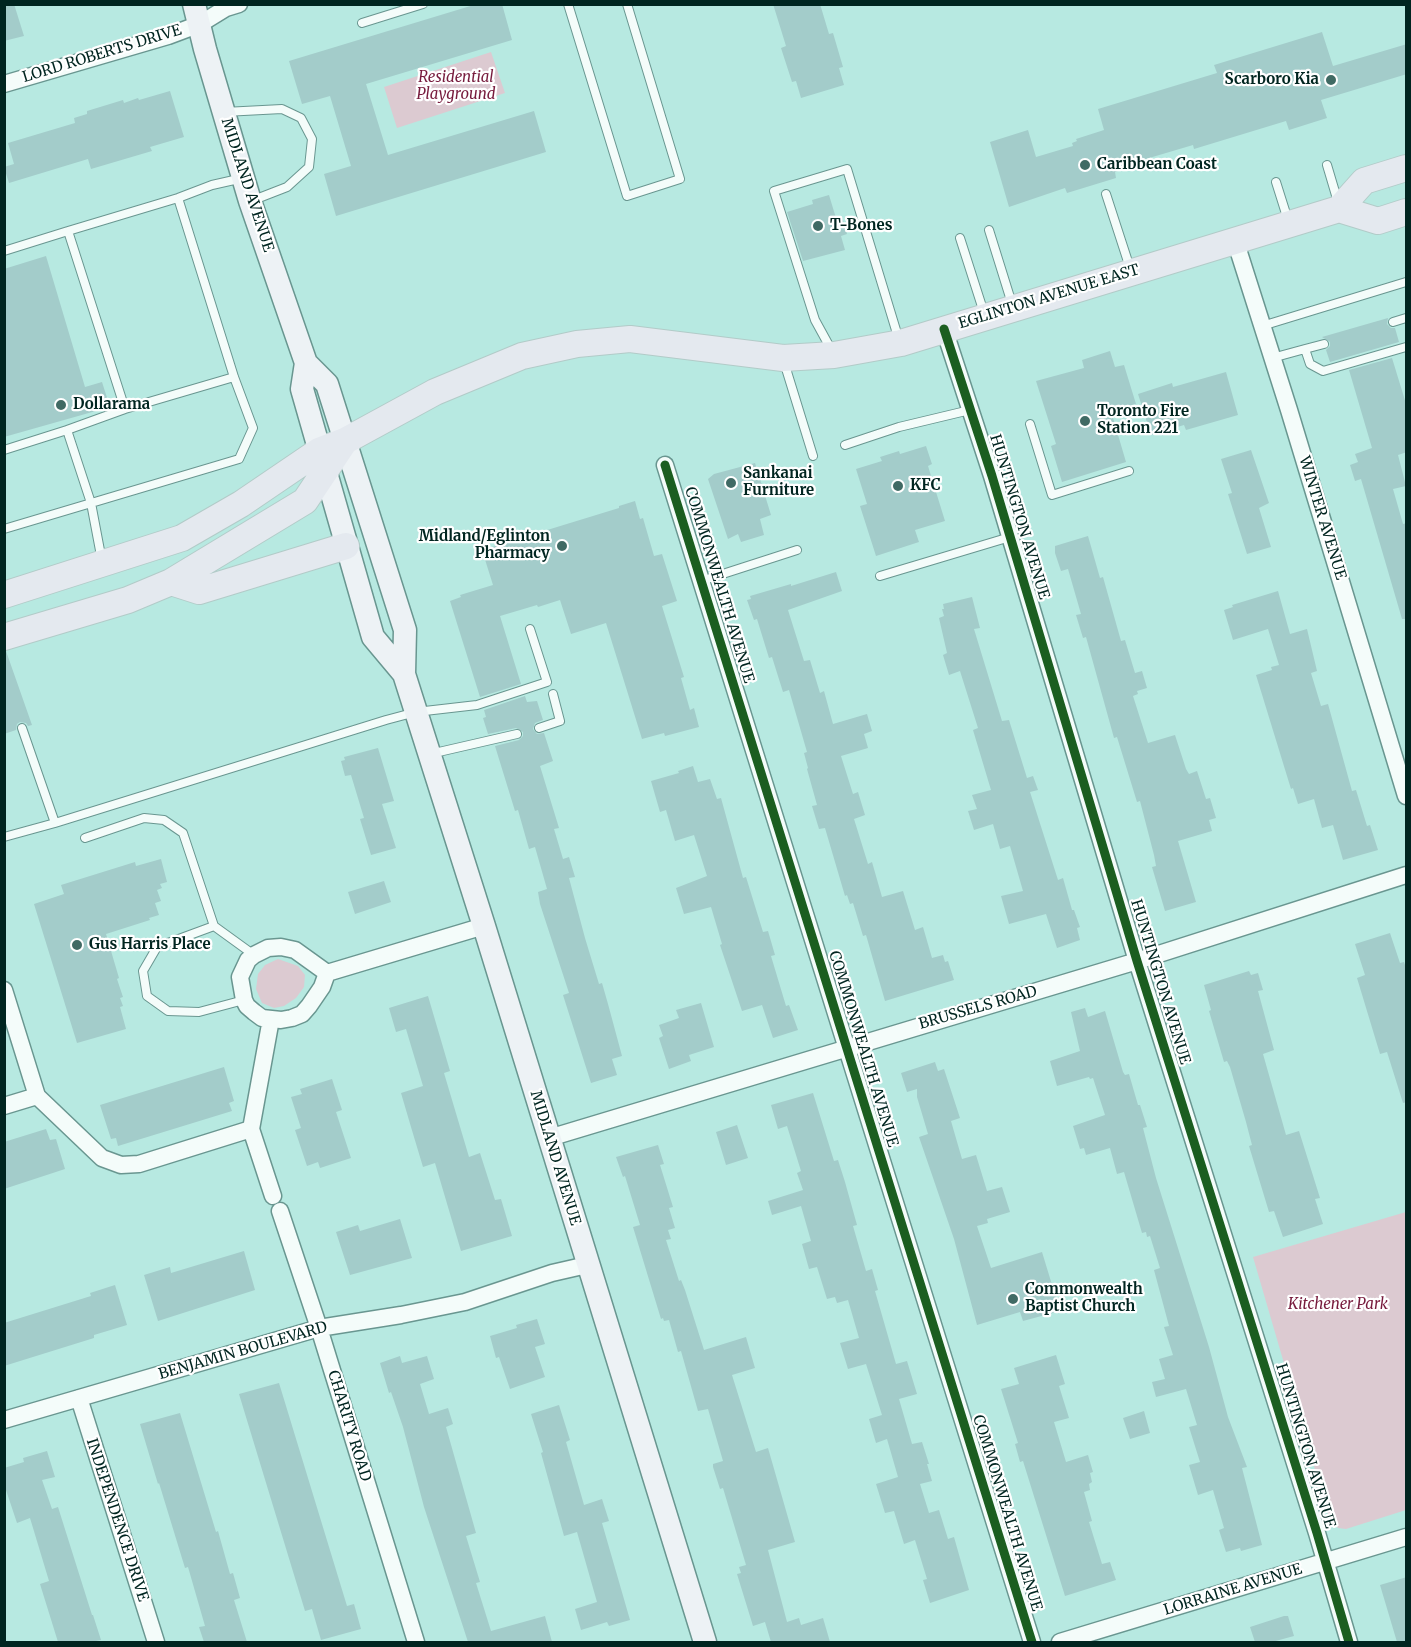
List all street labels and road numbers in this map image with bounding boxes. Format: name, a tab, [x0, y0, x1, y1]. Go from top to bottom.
street label: LORD ROBERTS DRIVE	[20, 21, 184, 87]
street label: MIDLAND AVENUE	[217, 116, 277, 254]
street label: EGLINTON AVENUE EAST	[956, 261, 1142, 333]
street label: HUNTINGTON AVENUE	[985, 432, 1053, 602]
street label: WINTER AVENUE	[1295, 454, 1349, 582]
street label: COMMONWEALTH AVENUE	[681, 485, 757, 685]
street label: HUNTINGTON AVENUE	[1126, 897, 1194, 1067]
street label: COMMONWEALTH AVENUE	[825, 949, 901, 1149]
street label: BRUSSELS ROAD	[917, 983, 1039, 1033]
street label: MIDLAND AVENUE	[526, 1089, 584, 1227]
street label: BENJAMIN BOULEVARD	[157, 1318, 329, 1384]
street label: HUNTINGTON AVENUE	[1271, 1361, 1339, 1531]
street label: CHARITY ROAD	[324, 1368, 374, 1484]
street label: COMMONWEALTH AVENUE	[969, 1413, 1045, 1613]
street label: INDEPENDENCE DRIVE	[82, 1436, 152, 1604]
street label: LORRAINE AVENUE	[1162, 1560, 1304, 1620]

